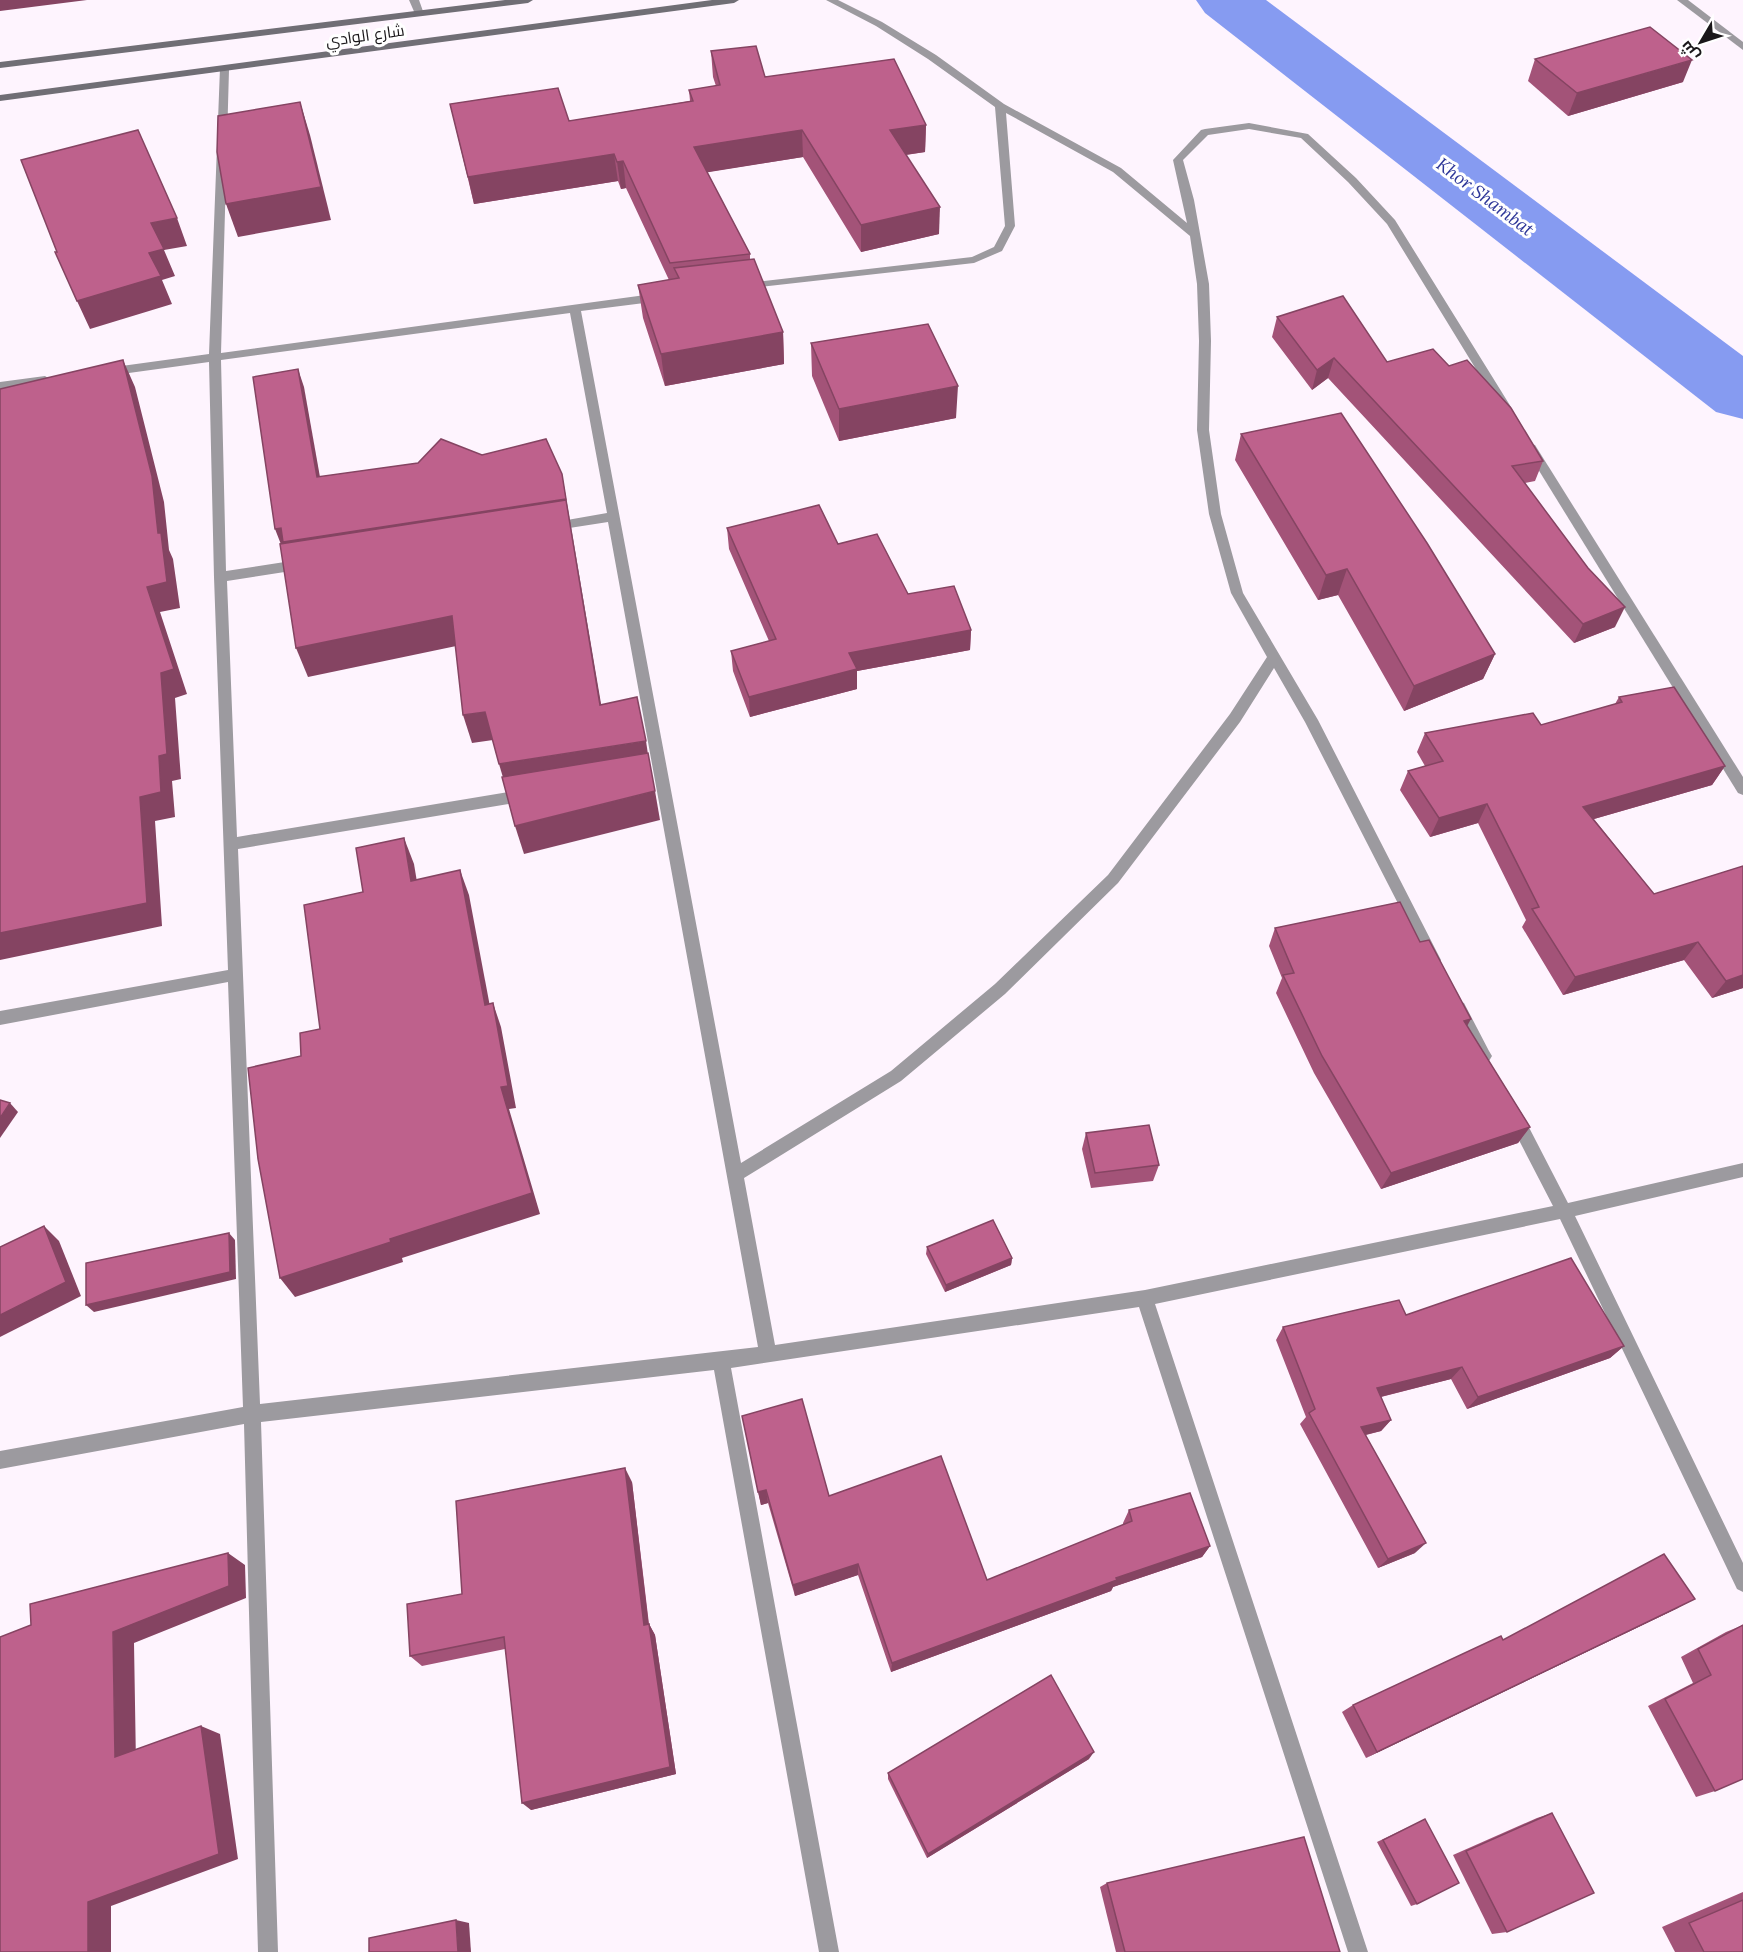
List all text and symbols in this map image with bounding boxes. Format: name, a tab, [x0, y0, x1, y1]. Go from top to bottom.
north arrow	[1671, 12, 1731, 72]
street label: شارع الوادي	[324, 20, 406, 54]
text: ش	[1675, 37, 1704, 66]
water label: Khor Shambat	[1432, 152, 1539, 241]

